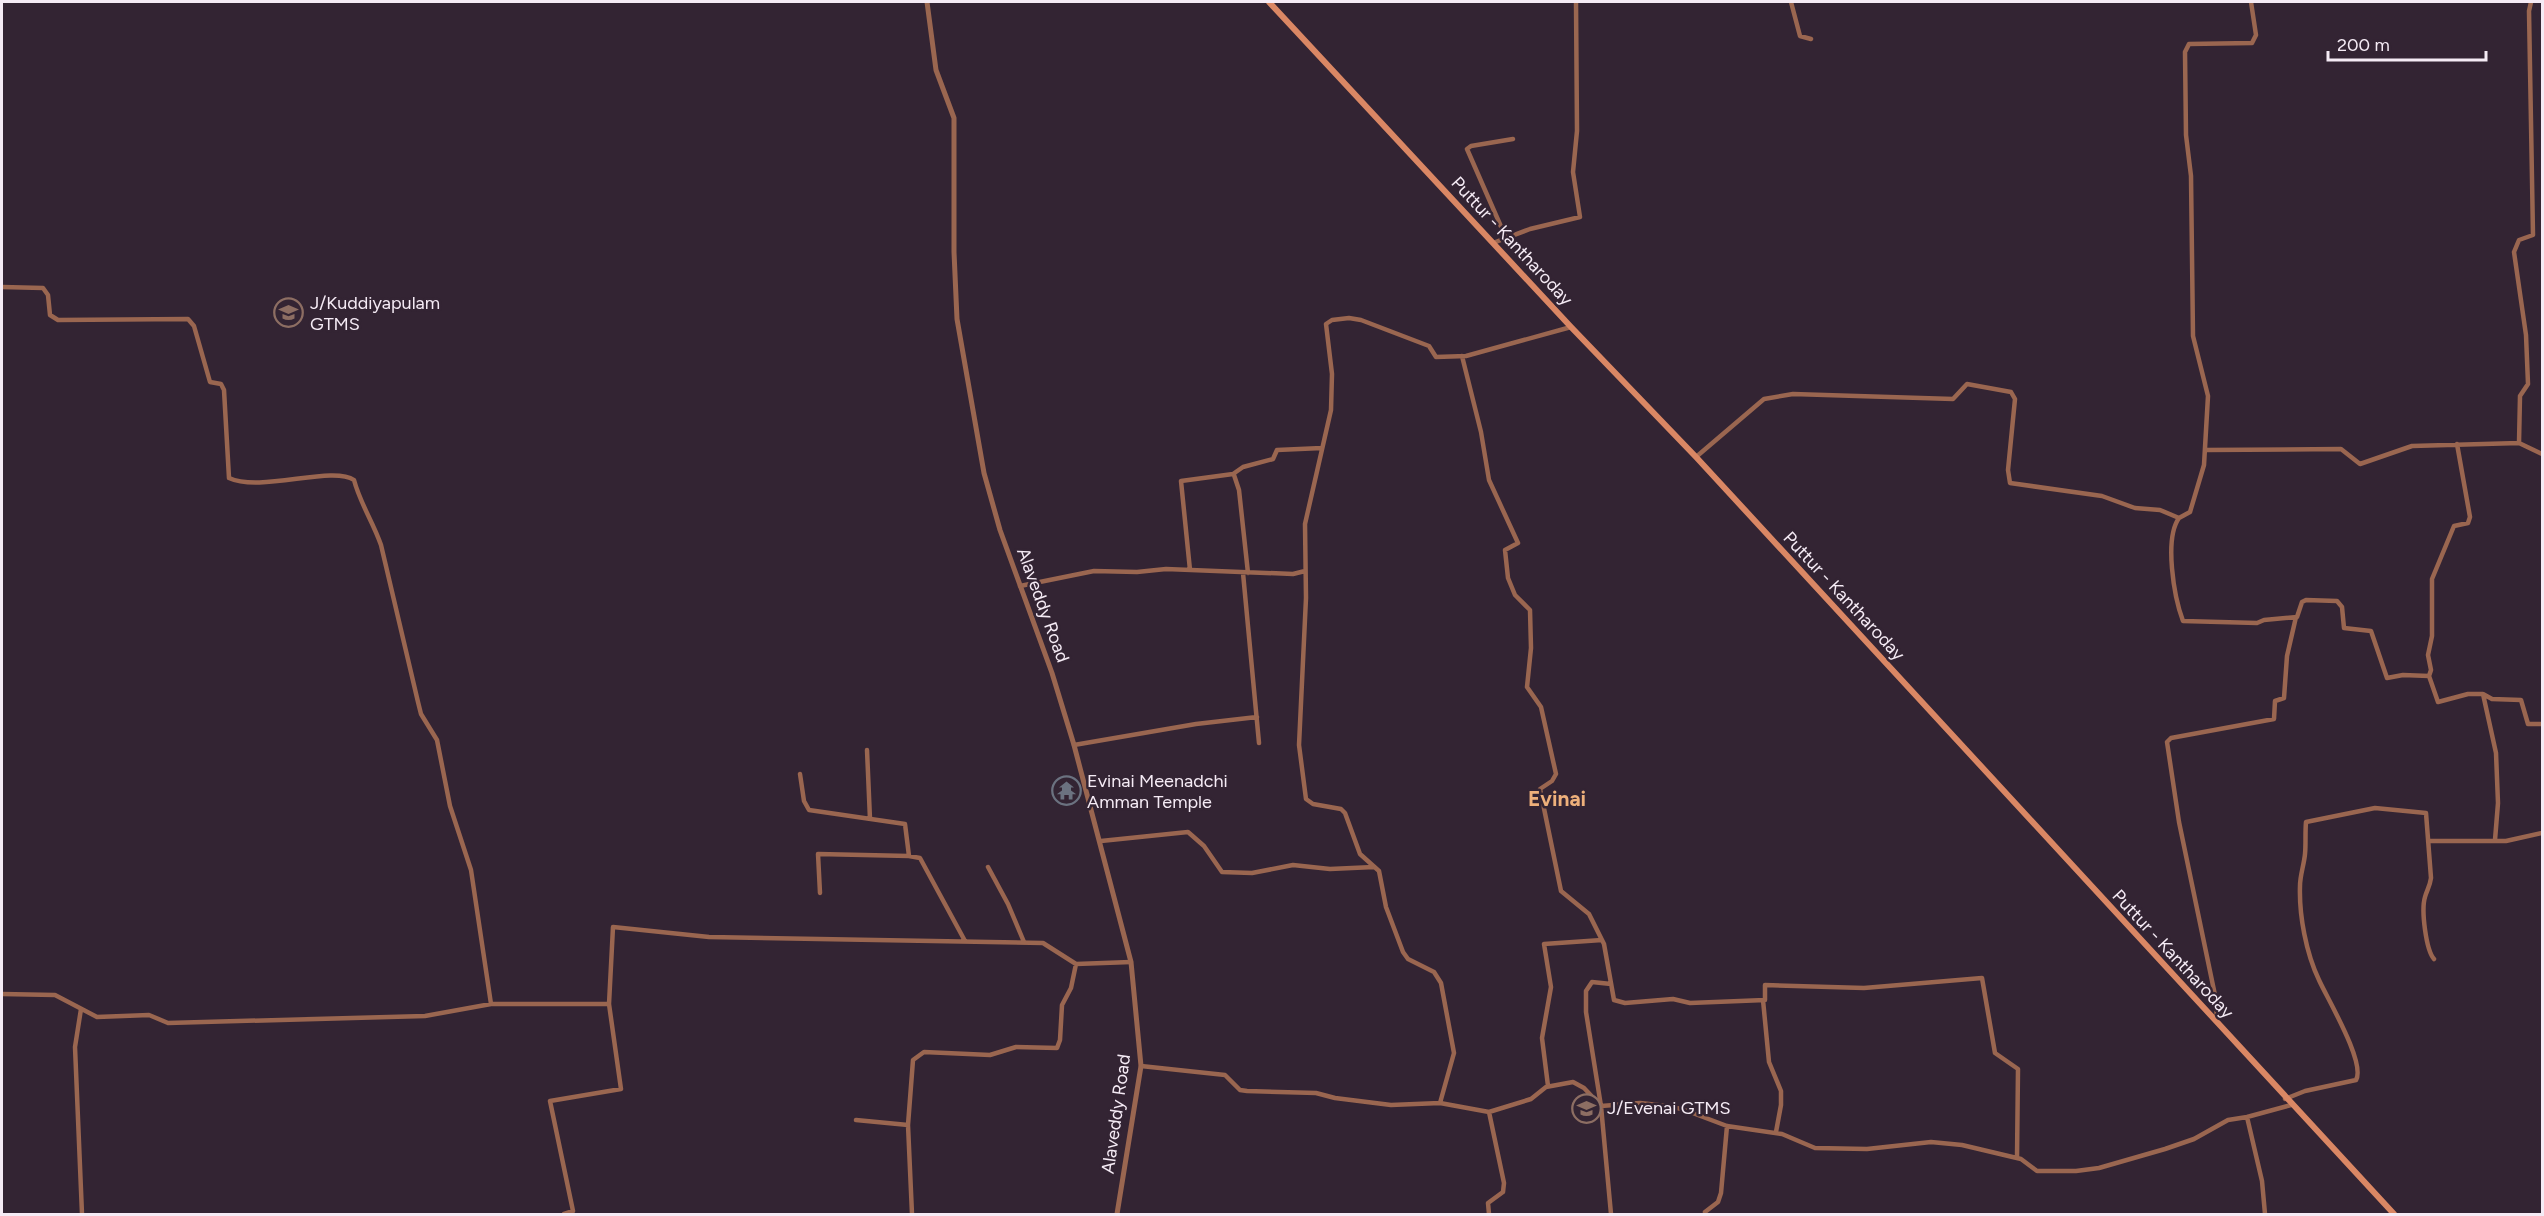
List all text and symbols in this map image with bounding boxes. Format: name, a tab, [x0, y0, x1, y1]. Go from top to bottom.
scale bar	[2328, 24, 2486, 62]
text: 200 m	[2337, 34, 2390, 56]
street label: Puttur - Kantharoday	[1447, 172, 1578, 310]
place label: J/Kuddiyapulam GTMS	[310, 292, 440, 335]
school or university icon: J/Kuddiyapulam GTMS	[273, 297, 305, 329]
street label: Puttur - Kantharoday	[1779, 527, 1910, 665]
street label: Alaveddy Road	[1012, 545, 1074, 665]
place label: Evinai Meenadchi Amman Temple	[1087, 770, 1228, 813]
temple icon: Evinai Meenadchi Amman Temple	[1050, 775, 1082, 807]
district label: Evinai	[1528, 786, 1586, 811]
street label: Puttur - Kantharoday	[2108, 885, 2239, 1023]
street label: Alaveddy Road	[1097, 1053, 1135, 1175]
school or university icon: J/Evenai GTMS	[1570, 1092, 1602, 1124]
place label: J/Evenai GTMS	[1607, 1097, 1731, 1119]

